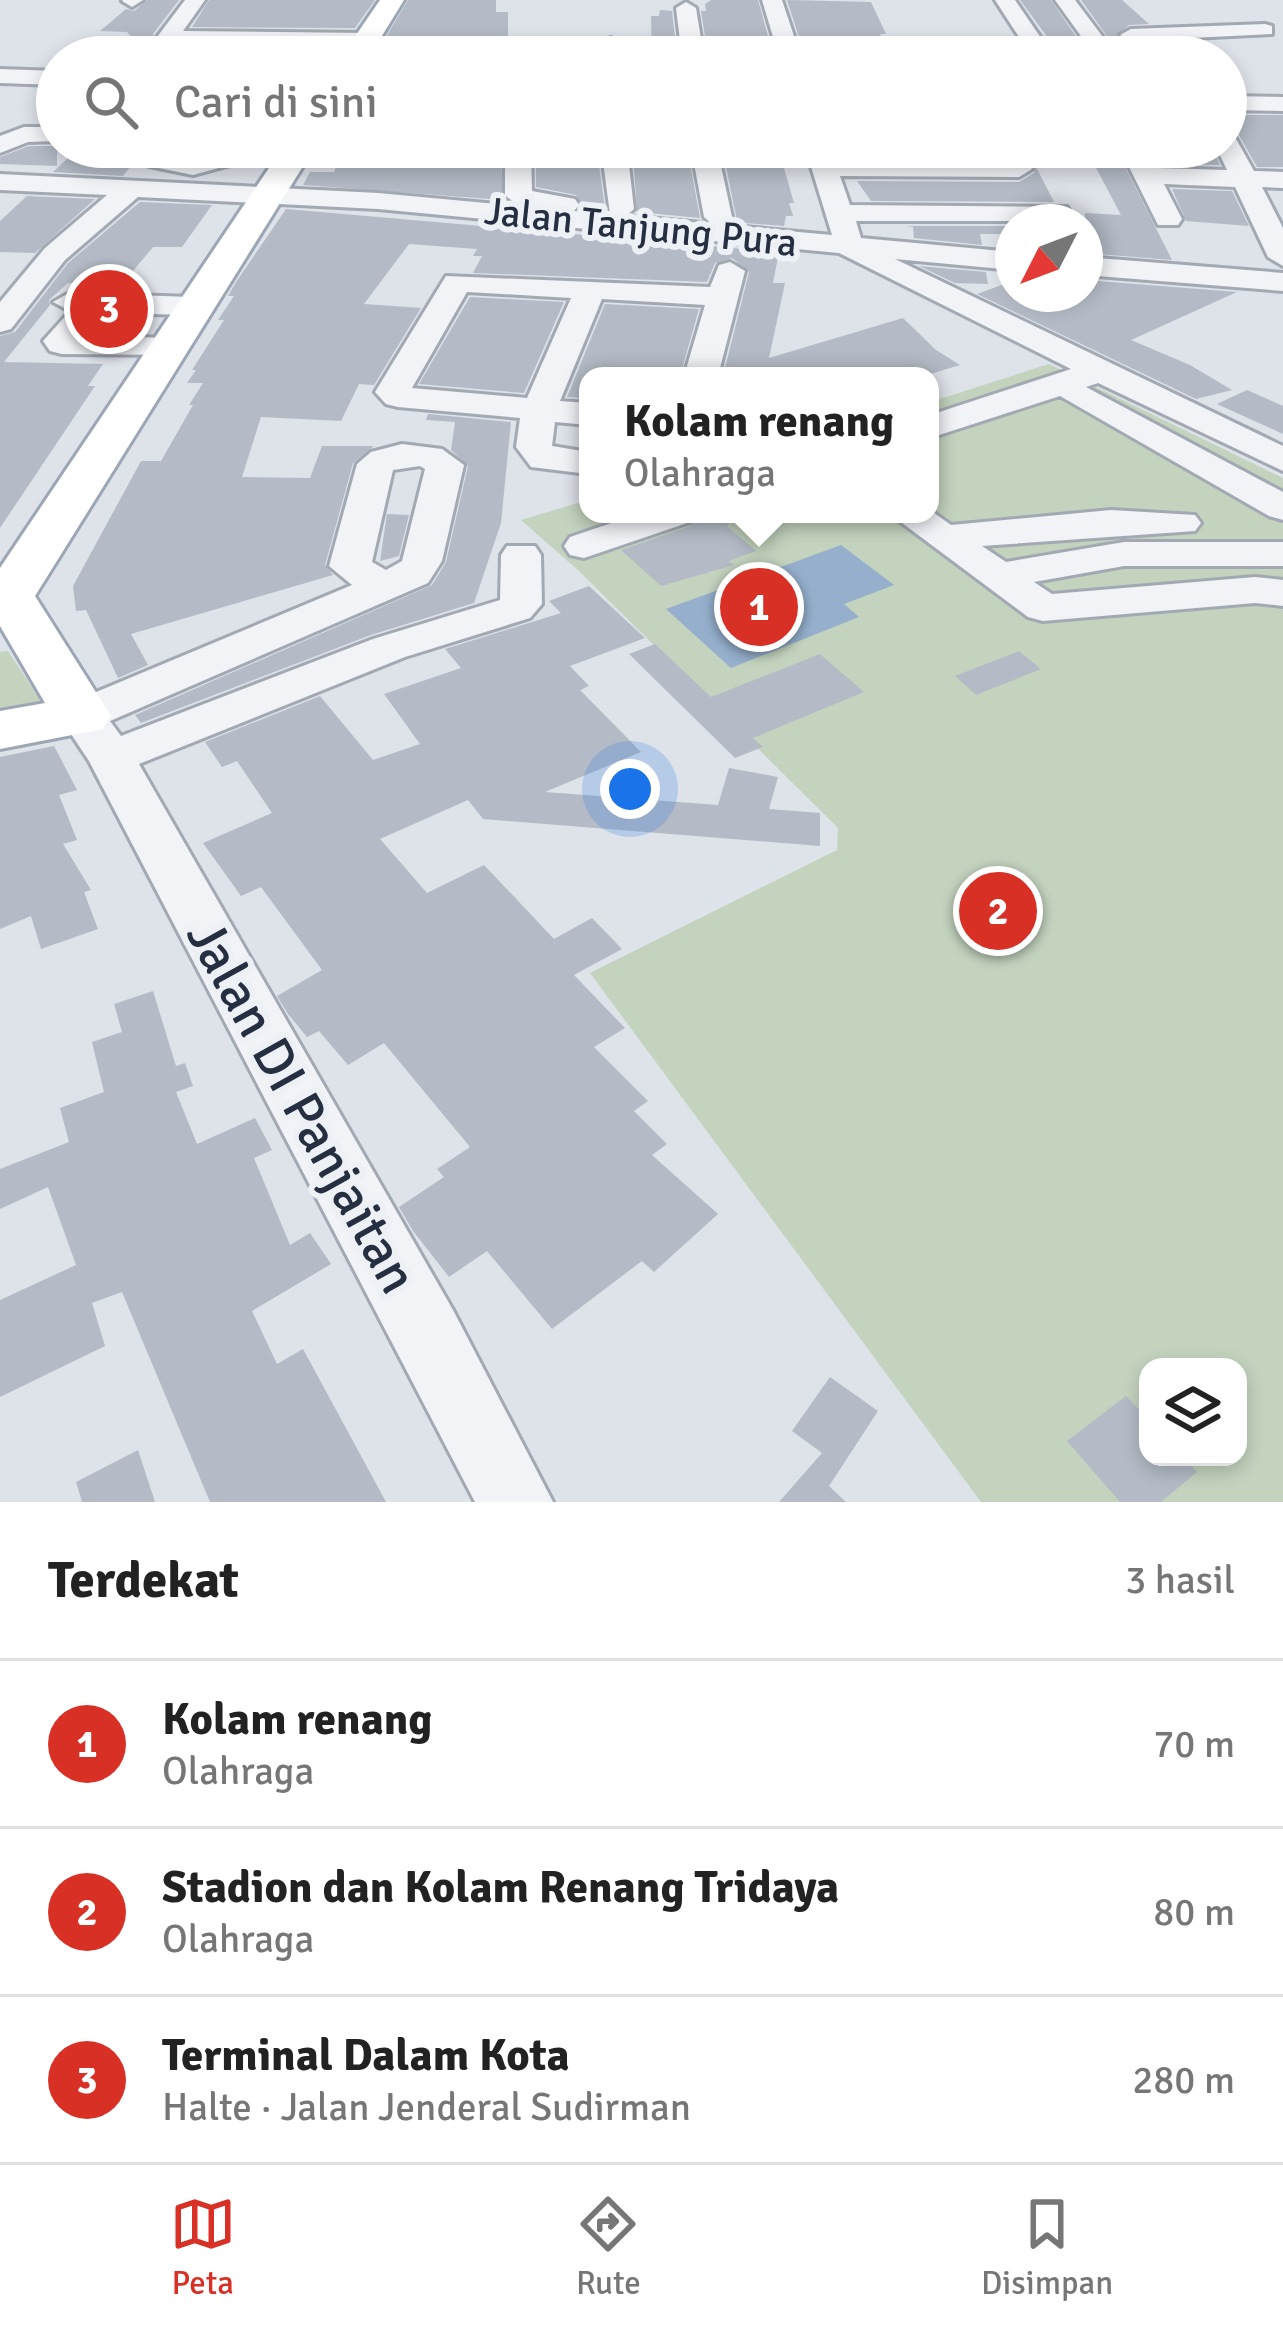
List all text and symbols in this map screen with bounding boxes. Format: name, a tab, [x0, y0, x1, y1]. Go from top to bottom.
search box	[36, 36, 1247, 168]
icon: search	[78, 69, 144, 135]
text: Cari di sini	[174, 75, 378, 130]
street label: Jalan Tanjung Pura	[482, 187, 800, 267]
north arrow	[995, 204, 1103, 312]
pin: 3	[70, 264, 148, 354]
popup	[579, 367, 939, 523]
text: Kolam renang	[624, 394, 894, 449]
text: Olahraga	[624, 449, 776, 497]
pin: 1	[720, 562, 798, 652]
your location	[600, 759, 660, 819]
pin: 2	[959, 866, 1037, 956]
street label: Jalan DI Panjaitan	[171, 908, 432, 1305]
map controls	[1139, 1358, 1247, 1466]
button: layers	[1139, 1358, 1247, 1466]
text: Terdekat	[48, 1549, 239, 1612]
text: 3 hasil	[1125, 1556, 1235, 1604]
text: Kolam renang	[162, 1692, 432, 1747]
text: 1	[76, 1720, 98, 1768]
text: 70 m	[1153, 1720, 1235, 1768]
text: Olahraga	[162, 1747, 314, 1795]
text: Stadion dan Kolam Renang Tridaya	[162, 1860, 839, 1915]
text: 2	[76, 1888, 98, 1936]
text: 80 m	[1153, 1888, 1235, 1936]
text: Olahraga	[162, 1915, 314, 1963]
text: Terminal Dalam Kota	[162, 2028, 570, 2083]
text: 3	[76, 2056, 98, 2104]
text: 280 m	[1132, 2056, 1235, 2104]
text: Halte · Jalan Jenderal Sudirman	[162, 2083, 691, 2131]
tab: Peta	[170, 2191, 236, 2304]
tab: Rute	[575, 2191, 641, 2304]
tab: Disimpan	[981, 2191, 1113, 2304]

